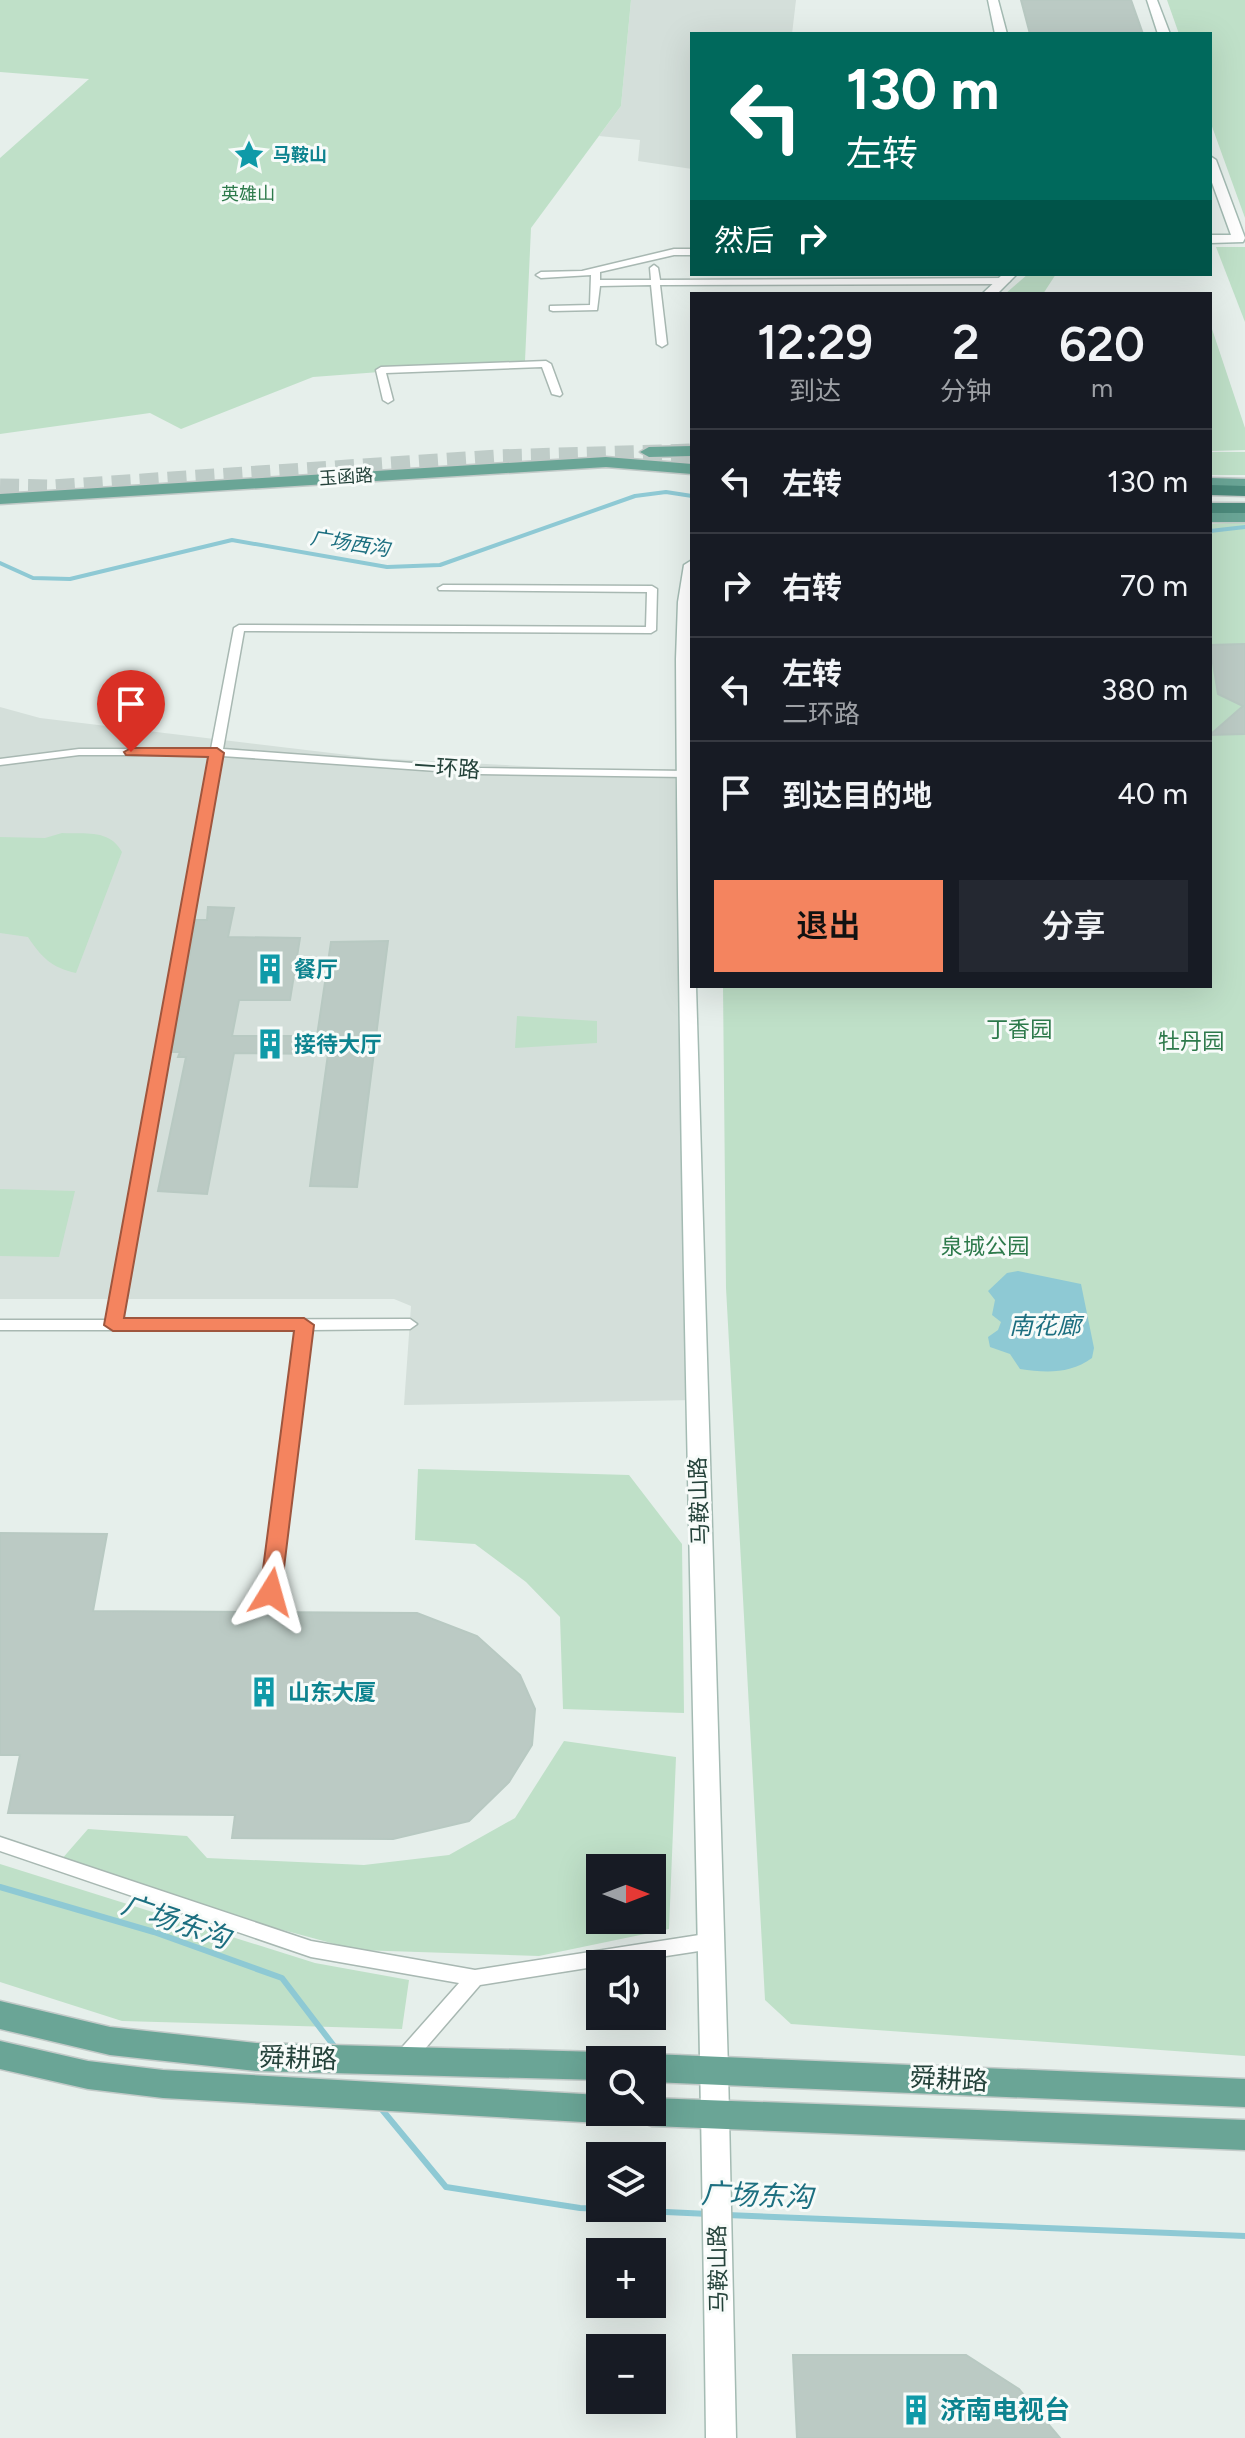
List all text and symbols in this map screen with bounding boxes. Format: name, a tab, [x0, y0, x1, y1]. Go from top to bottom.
text: 130 m	[846, 56, 999, 123]
icon: left	[714, 64, 818, 168]
text: 左转	[846, 132, 918, 175]
place icon: 马鞍山	[232, 138, 266, 172]
place label: 马鞍山	[273, 144, 327, 166]
park label: 英雄山	[221, 183, 275, 205]
icon: right	[790, 216, 834, 260]
text: 然后	[714, 222, 774, 259]
text: 12:29	[757, 313, 873, 371]
text: 2	[952, 313, 980, 371]
text: 620	[1059, 315, 1145, 373]
text: m	[1091, 372, 1113, 404]
text: 到达	[789, 375, 841, 407]
text: 分钟	[940, 375, 992, 407]
icon: left	[714, 459, 758, 503]
text: 130 m	[1107, 463, 1188, 500]
street label: 玉函路	[318, 464, 374, 490]
text: 左转	[782, 465, 842, 502]
water label: 广场西沟	[309, 525, 393, 561]
icon: right	[714, 563, 758, 607]
text: 70 m	[1120, 567, 1188, 604]
text: 右转	[782, 569, 842, 606]
text: 左转	[782, 655, 842, 692]
icon: left	[714, 667, 758, 711]
pin	[97, 670, 165, 752]
text: 380 m	[1101, 671, 1188, 708]
icon: arrive	[109, 682, 153, 726]
text: 二环路	[782, 698, 860, 730]
street label: 一环路	[413, 752, 481, 784]
icon: arrive	[714, 771, 758, 815]
text: 40 m	[1117, 775, 1188, 812]
text: 到达目的地	[782, 777, 932, 814]
button: 退出	[714, 880, 943, 972]
button: 分享	[959, 880, 1188, 972]
building icon: 餐厅	[253, 952, 287, 986]
place label: 餐厅	[294, 956, 338, 983]
park label: 丁香园	[986, 1016, 1052, 1043]
building icon: 接待大厅	[253, 1027, 287, 1061]
park label: 牡丹园	[1158, 1028, 1224, 1055]
place label: 接待大厅	[294, 1031, 382, 1058]
park label: 泉城公园	[941, 1233, 1029, 1260]
water label: 南花廊	[1009, 1311, 1085, 1340]
street label: 马鞍山路	[684, 1457, 714, 1545]
position arrow	[229, 1550, 313, 1634]
building icon: 山东大厦	[247, 1675, 281, 1709]
place label: 山东大厦	[288, 1679, 376, 1706]
north arrow	[586, 1854, 666, 1934]
map controls	[586, 1854, 666, 2414]
water label: 广场东沟	[118, 1887, 237, 1956]
button: sound	[586, 1950, 666, 2030]
street label: 舜耕路	[258, 2041, 338, 2075]
button: search	[586, 2046, 666, 2126]
street label: 舜耕路	[909, 2061, 989, 2097]
button: layers	[586, 2142, 666, 2222]
water label: 广场东沟	[700, 2176, 817, 2214]
street label: 马鞍山路	[704, 2225, 732, 2313]
button: +	[586, 2238, 666, 2318]
button: −	[586, 2334, 666, 2414]
building icon: 济南电视台	[899, 2393, 933, 2427]
place label: 济南电视台	[940, 2394, 1070, 2426]

